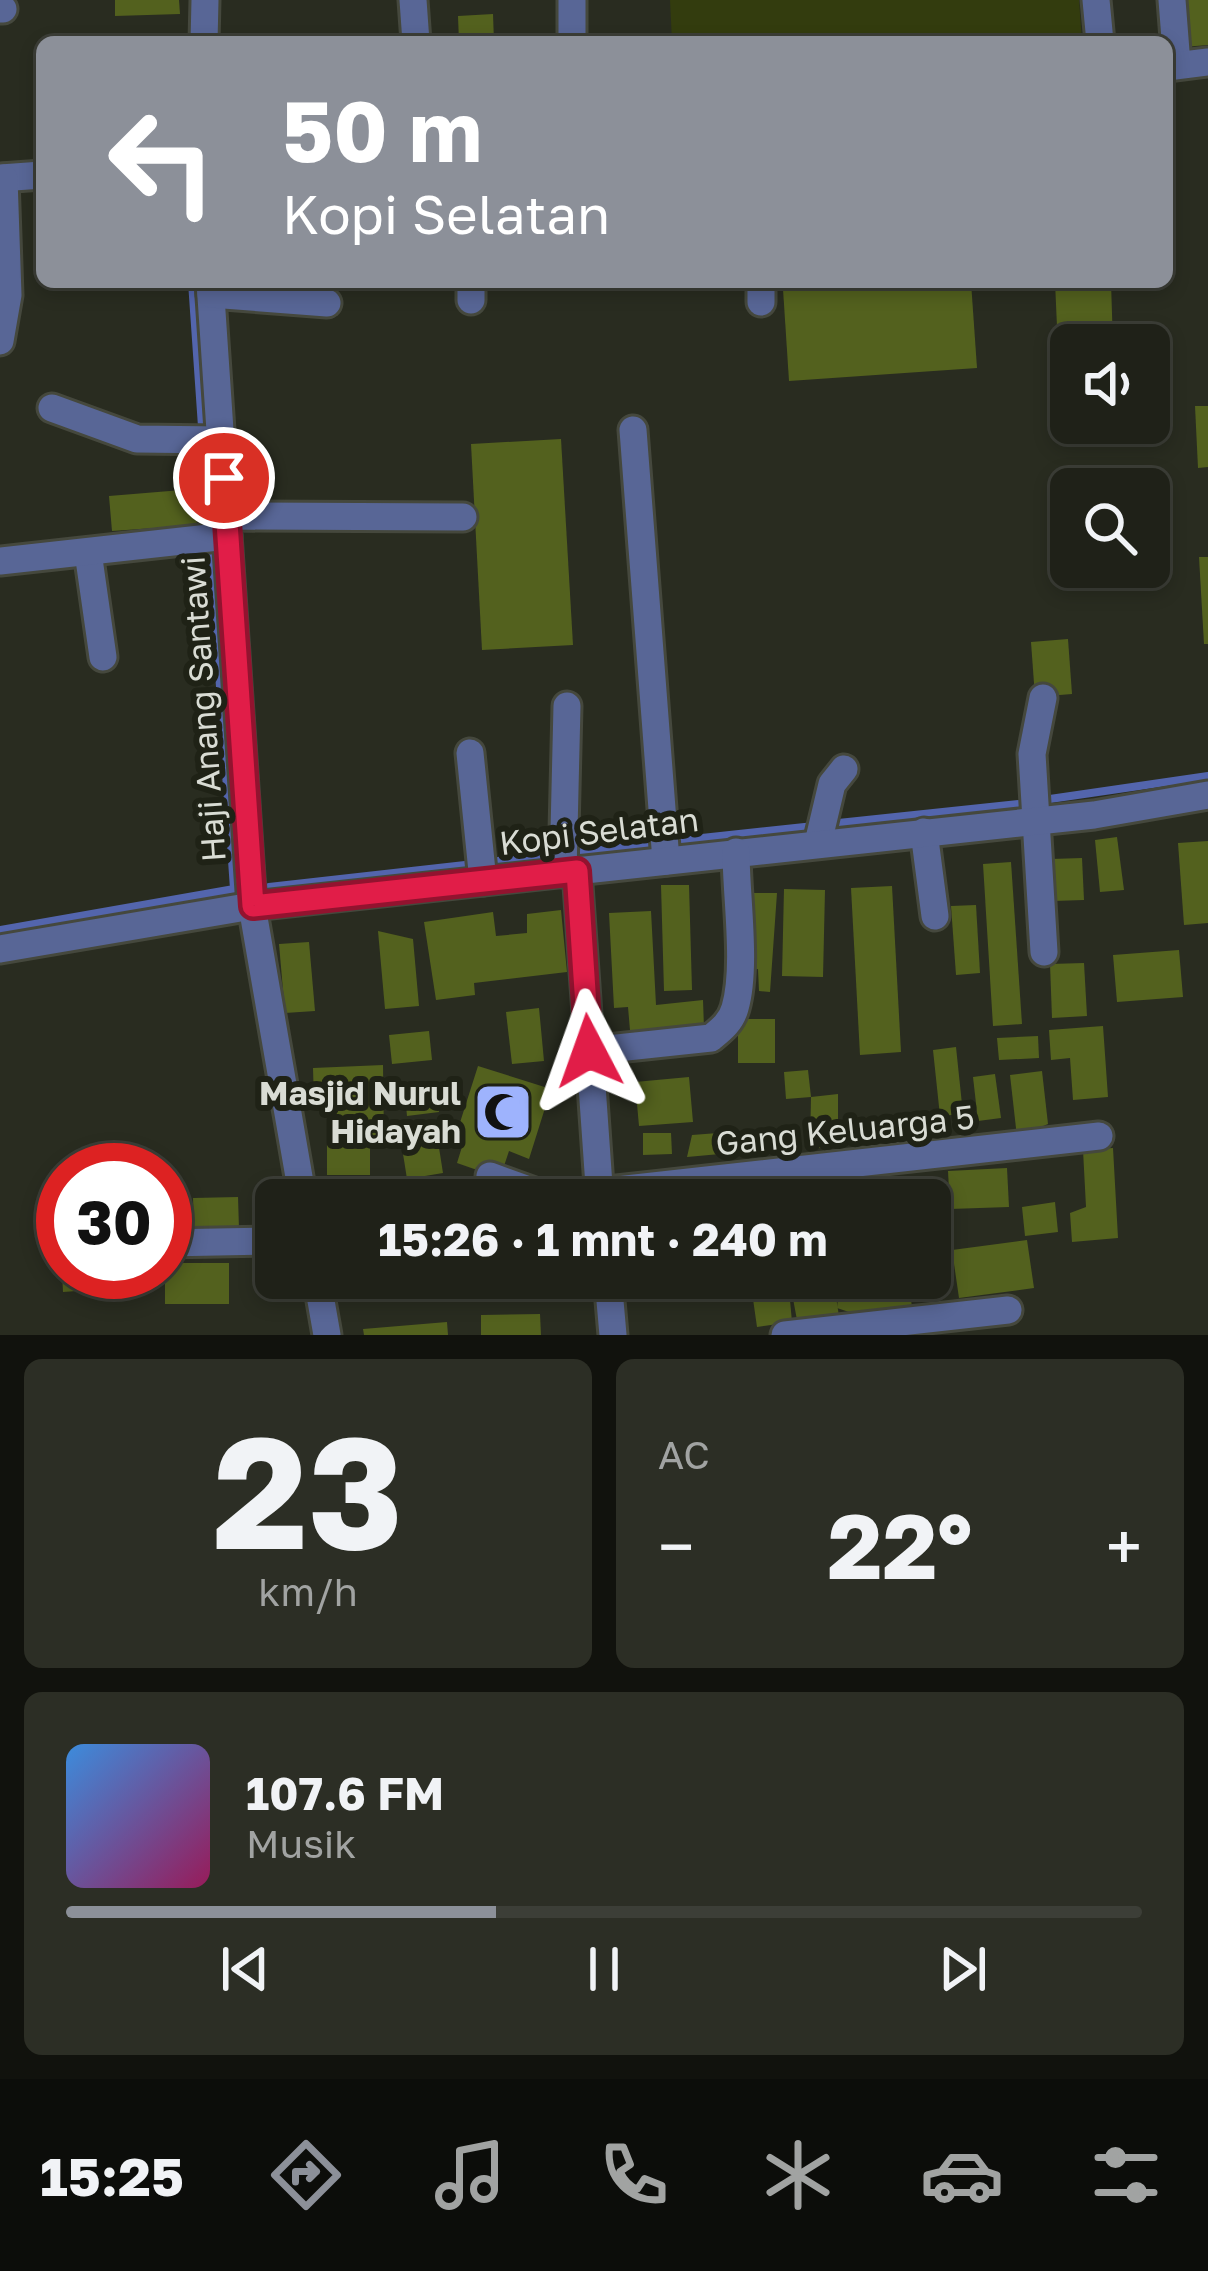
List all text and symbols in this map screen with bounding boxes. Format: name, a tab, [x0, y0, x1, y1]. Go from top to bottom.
text: 50 m	[282, 80, 482, 180]
icon: left	[84, 84, 240, 240]
text: Kopi Selatan	[282, 181, 610, 246]
map controls	[1050, 324, 1170, 588]
button: sound	[1050, 324, 1170, 444]
pin	[173, 427, 275, 529]
icon: arrive	[191, 445, 257, 511]
button: search	[1050, 468, 1170, 588]
street label: Haji Anang Santawi	[172, 555, 233, 863]
street label: Kopi Selatan	[497, 799, 701, 862]
position arrow	[526, 988, 652, 1114]
place label: Masjid Nurul Hidayah	[259, 1073, 461, 1150]
mosque icon: Masjid Nurul Hidayah	[472, 1081, 534, 1143]
street label: Gang Keluarga 5	[714, 1097, 976, 1162]
speed limit sign: 30	[36, 1143, 192, 1299]
text: 15:26 · 1 mnt · 240 m	[378, 1212, 828, 1266]
text: 23	[213, 1396, 403, 1583]
text: AC	[658, 1431, 710, 1478]
text: 22°	[828, 1491, 972, 1599]
text: −	[658, 1506, 694, 1586]
text: +	[1106, 1506, 1142, 1586]
text: km/h	[258, 1568, 358, 1615]
text: 107.6 FM	[246, 1766, 444, 1820]
text: Musik	[246, 1820, 356, 1867]
icon: previous	[212, 1936, 278, 2002]
icon: pause	[571, 1936, 637, 2002]
icon: next	[930, 1936, 996, 2002]
icon: directions	[264, 2133, 348, 2217]
icon: music	[428, 2133, 512, 2217]
icon: phone	[592, 2133, 676, 2217]
icon: climate	[756, 2133, 840, 2217]
icon: car	[920, 2133, 1004, 2217]
icon: filters	[1084, 2133, 1168, 2217]
text: 15:25	[40, 2143, 184, 2208]

